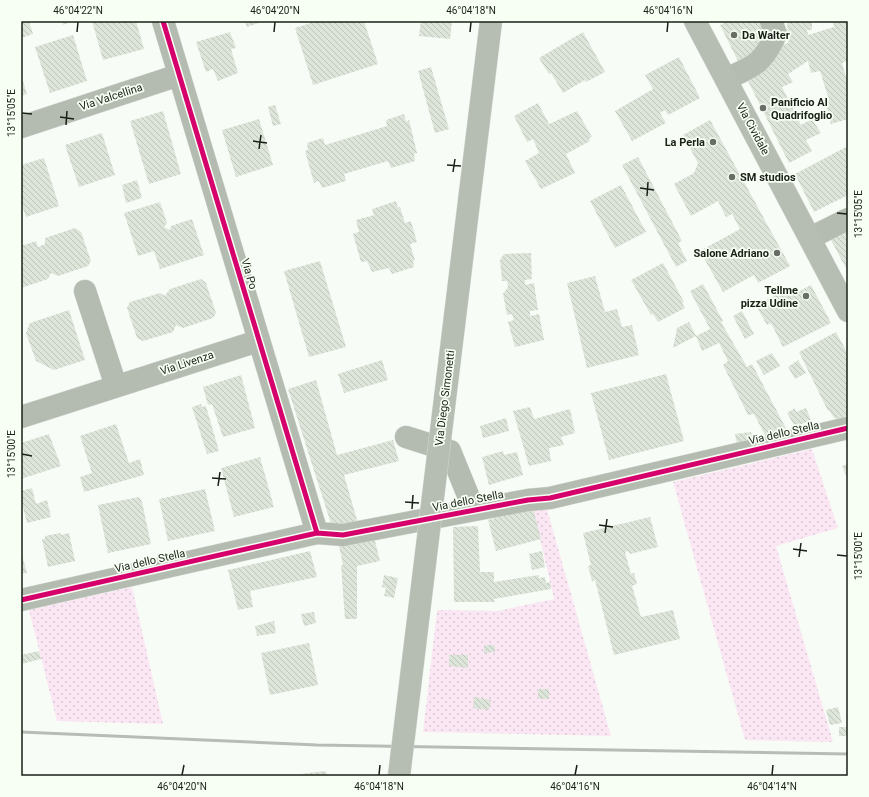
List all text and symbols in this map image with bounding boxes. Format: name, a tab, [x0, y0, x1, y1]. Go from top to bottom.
text: 46°04'22"N	[53, 5, 103, 16]
text: 46°04'20"N	[250, 5, 300, 16]
text: 46°04'18"N	[446, 5, 496, 16]
text: 46°04'16"N	[643, 5, 693, 16]
place label: Da Walter	[742, 29, 790, 42]
marker: Da Walter	[729, 30, 739, 40]
street label: Via Valcellina	[78, 81, 144, 113]
text: 13°15'05"E	[6, 89, 17, 137]
place label: Panificio Al Quadrifoglio	[771, 96, 832, 122]
street label: Via Cividale	[734, 101, 772, 157]
marker: Panificio Al Quadrifoglio	[758, 103, 768, 113]
place label: La Perla	[665, 136, 705, 149]
marker: La Perla	[708, 137, 718, 147]
place label: SM studios	[740, 171, 796, 184]
marker: SM studios	[727, 172, 737, 182]
text: 13°15'05"E	[853, 190, 864, 238]
place label: Salone Adriano	[694, 247, 769, 260]
marker: Salone Adriano	[772, 248, 782, 258]
street label: Via Po	[238, 257, 260, 291]
place label: Tellme pizza Udine	[741, 284, 798, 310]
marker: Tellme pizza Udine	[801, 291, 811, 301]
street label: Via Livenza	[159, 348, 215, 378]
street label: Via Diego Simonetti	[433, 349, 457, 447]
street label: Via dello Stella	[747, 419, 821, 447]
text: 13°15'00"E	[6, 430, 17, 478]
street label: Via dello Stella	[431, 488, 505, 514]
text: 13°15'00"E	[853, 532, 864, 580]
street label: Via dello Stella	[113, 547, 187, 575]
text: 46°04'20"N	[157, 781, 207, 792]
text: 46°04'18"N	[354, 781, 404, 792]
text: 46°04'16"N	[550, 781, 600, 792]
text: 46°04'14"N	[747, 781, 797, 792]

